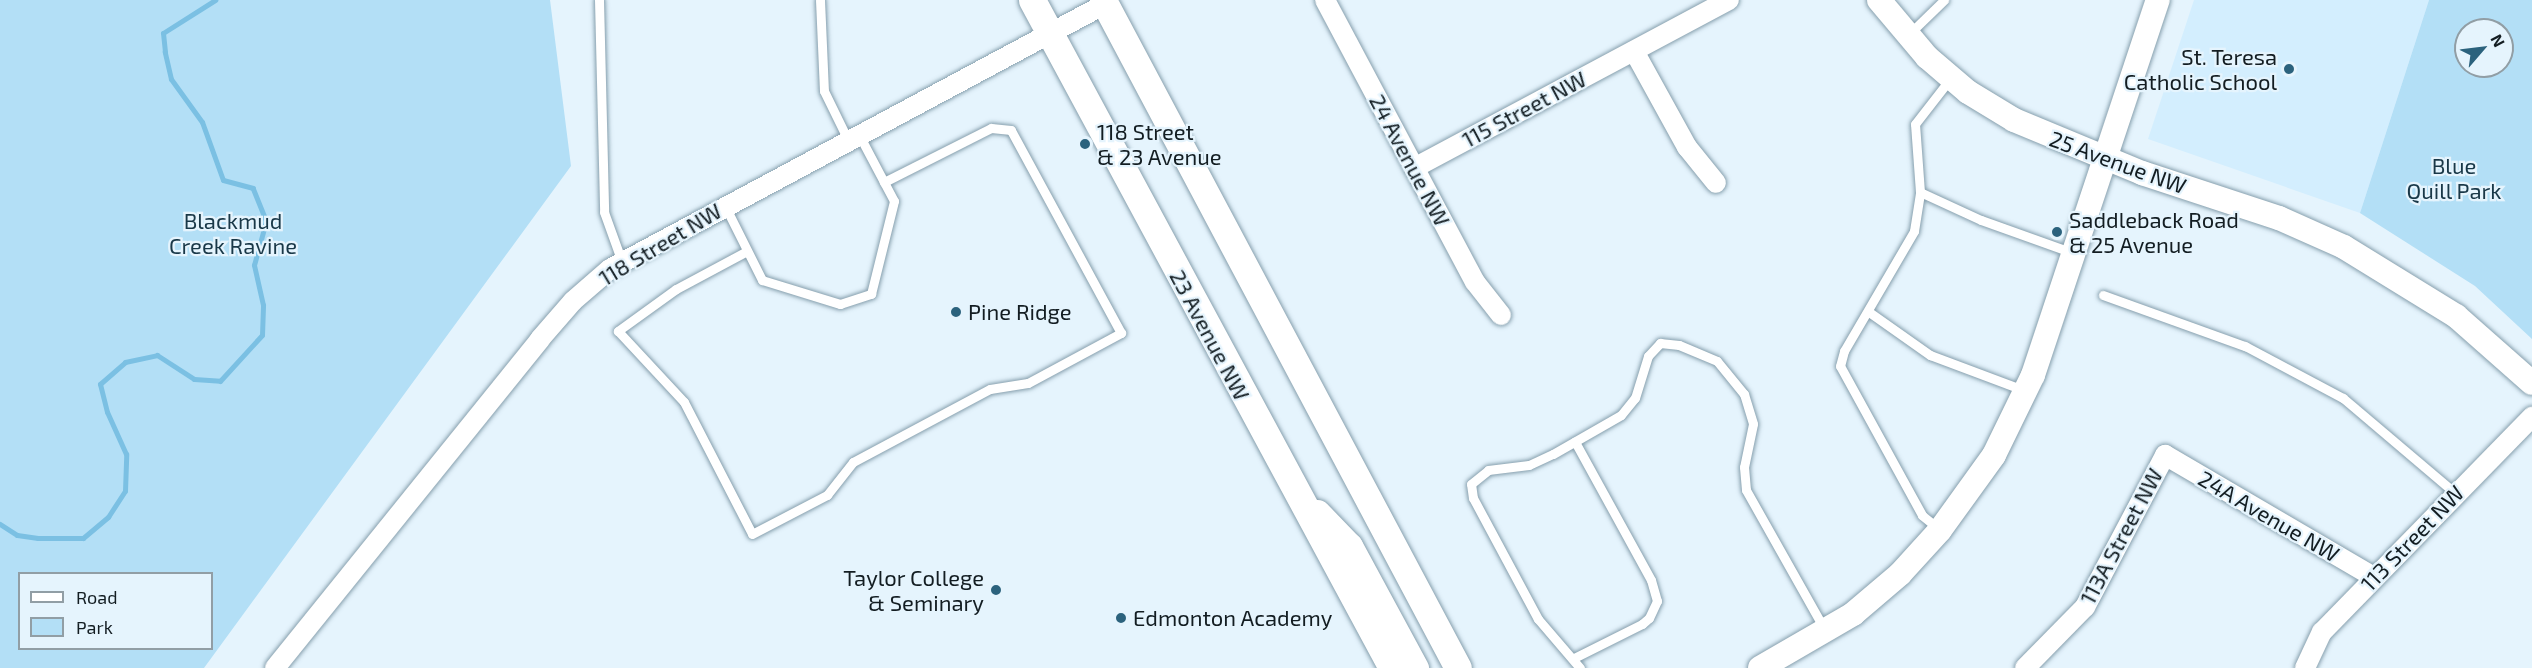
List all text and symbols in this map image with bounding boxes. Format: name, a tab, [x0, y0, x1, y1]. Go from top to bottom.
north arrow	[2454, 18, 2514, 78]
text: N	[2487, 31, 2510, 50]
place label: St. Teresa Catholic School	[2124, 43, 2277, 94]
marker: St. Teresa Catholic School	[2282, 62, 2296, 76]
street label: 115 Street NW	[1457, 65, 1591, 153]
street label: 24 Avenue NW	[1364, 89, 1456, 231]
place label: 118 Street & 23 Avenue	[1097, 118, 1222, 170]
street label: 25 Avenue NW	[2046, 125, 2190, 199]
marker: 118 Street & 23 Avenue	[1078, 137, 1092, 151]
park label: Blue Quill Park	[2406, 152, 2502, 204]
street label: 118 Street NW	[594, 197, 726, 291]
place label: Saddleback Road & 25 Avenue	[2069, 206, 2239, 258]
park label: Blackmud Creek Ravine	[169, 207, 297, 258]
marker: Saddleback Road & 25 Avenue	[2050, 225, 2064, 239]
street label: 23 Avenue NW	[1164, 265, 1256, 405]
place label: Pine Ridge	[968, 299, 1072, 325]
marker: Pine Ridge	[949, 305, 963, 319]
street label: 113A Street NW	[2074, 463, 2168, 609]
street label: 24A Avenue NW	[2193, 465, 2345, 567]
street label: 113 Street NW	[2355, 480, 2469, 596]
place label: Taylor College & Seminary	[843, 564, 984, 616]
legend	[18, 572, 213, 650]
marker: Taylor College & Seminary	[989, 583, 1003, 597]
text: Road	[76, 586, 117, 608]
place label: Edmonton Academy	[1133, 605, 1333, 631]
marker: Edmonton Academy	[1114, 611, 1128, 625]
text: Park	[76, 616, 113, 638]

